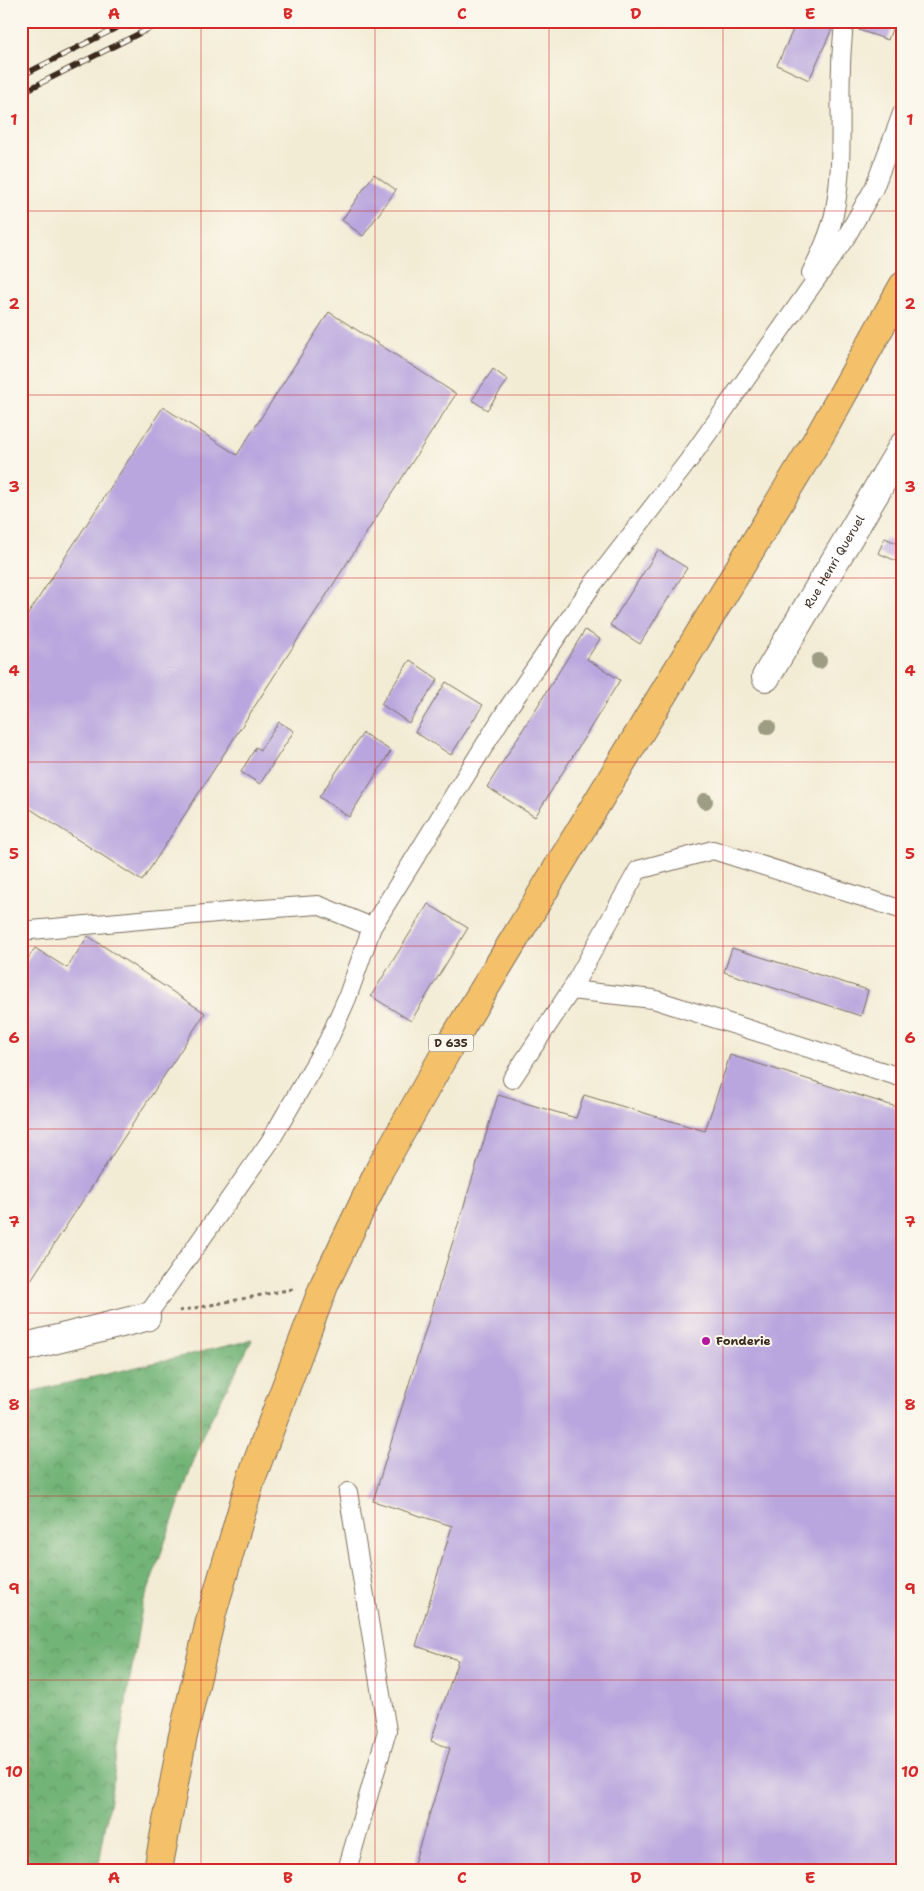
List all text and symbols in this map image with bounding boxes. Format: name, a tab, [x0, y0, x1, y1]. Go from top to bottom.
text: A	[108, 3, 120, 24]
text: B	[283, 3, 293, 24]
text: C	[457, 3, 467, 24]
text: D	[630, 3, 642, 24]
text: E	[805, 3, 815, 24]
text: 1	[10, 109, 18, 130]
text: 1	[906, 109, 914, 130]
text: 2	[8, 293, 20, 314]
text: 2	[904, 293, 916, 314]
text: 3	[8, 476, 20, 497]
text: 3	[904, 476, 916, 497]
street label: Rue Henri Queruel	[801, 512, 868, 611]
text: 4	[8, 660, 20, 681]
text: 4	[904, 660, 916, 681]
text: 5	[9, 843, 19, 864]
text: 5	[905, 843, 915, 864]
text: 6	[8, 1027, 20, 1048]
text: 6	[904, 1027, 916, 1048]
road number: D 635	[428, 1034, 474, 1052]
text: 7	[8, 1211, 20, 1232]
text: 7	[904, 1211, 916, 1232]
place label: Fonderie	[716, 1333, 771, 1349]
marker: Fonderie	[700, 1335, 712, 1347]
text: 8	[8, 1394, 20, 1415]
text: 8	[904, 1394, 916, 1415]
text: 9	[8, 1578, 20, 1599]
text: 9	[904, 1578, 916, 1599]
text: 10	[5, 1761, 23, 1782]
text: 10	[901, 1761, 919, 1782]
text: A	[108, 1867, 120, 1888]
text: B	[283, 1867, 293, 1888]
text: C	[457, 1867, 467, 1888]
text: D	[630, 1867, 642, 1888]
text: E	[805, 1867, 815, 1888]

